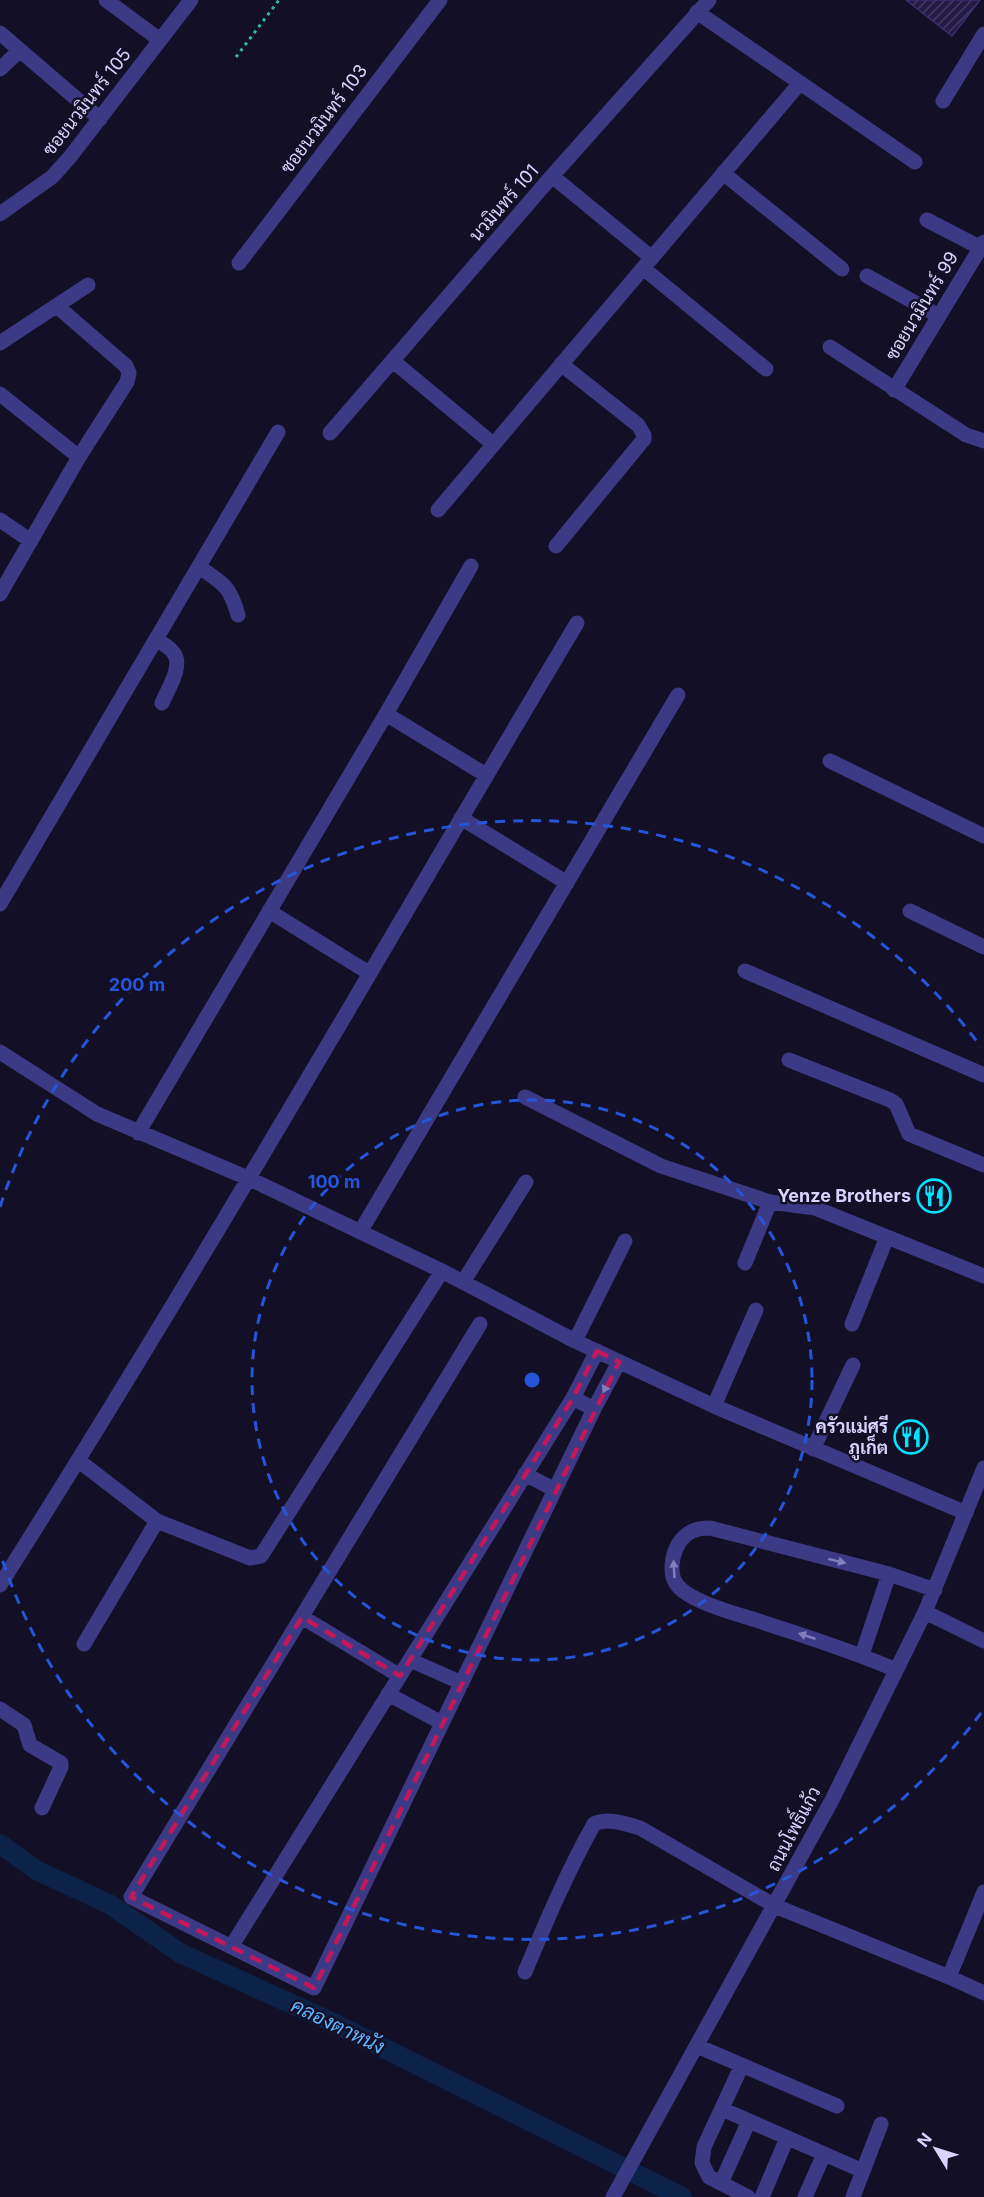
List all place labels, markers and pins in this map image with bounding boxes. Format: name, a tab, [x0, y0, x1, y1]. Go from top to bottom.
restaurant icon: Yenze Brothers	[916, 1178, 952, 1214]
place label: Yenze Brothers	[777, 1185, 911, 1206]
centre of rings	[522, 1370, 542, 1390]
place label: ครัวแม่ศรี ภูเก็ต	[816, 1414, 888, 1461]
restaurant icon: ครัวแม่ศรี ภูเก็ต	[893, 1419, 929, 1455]

